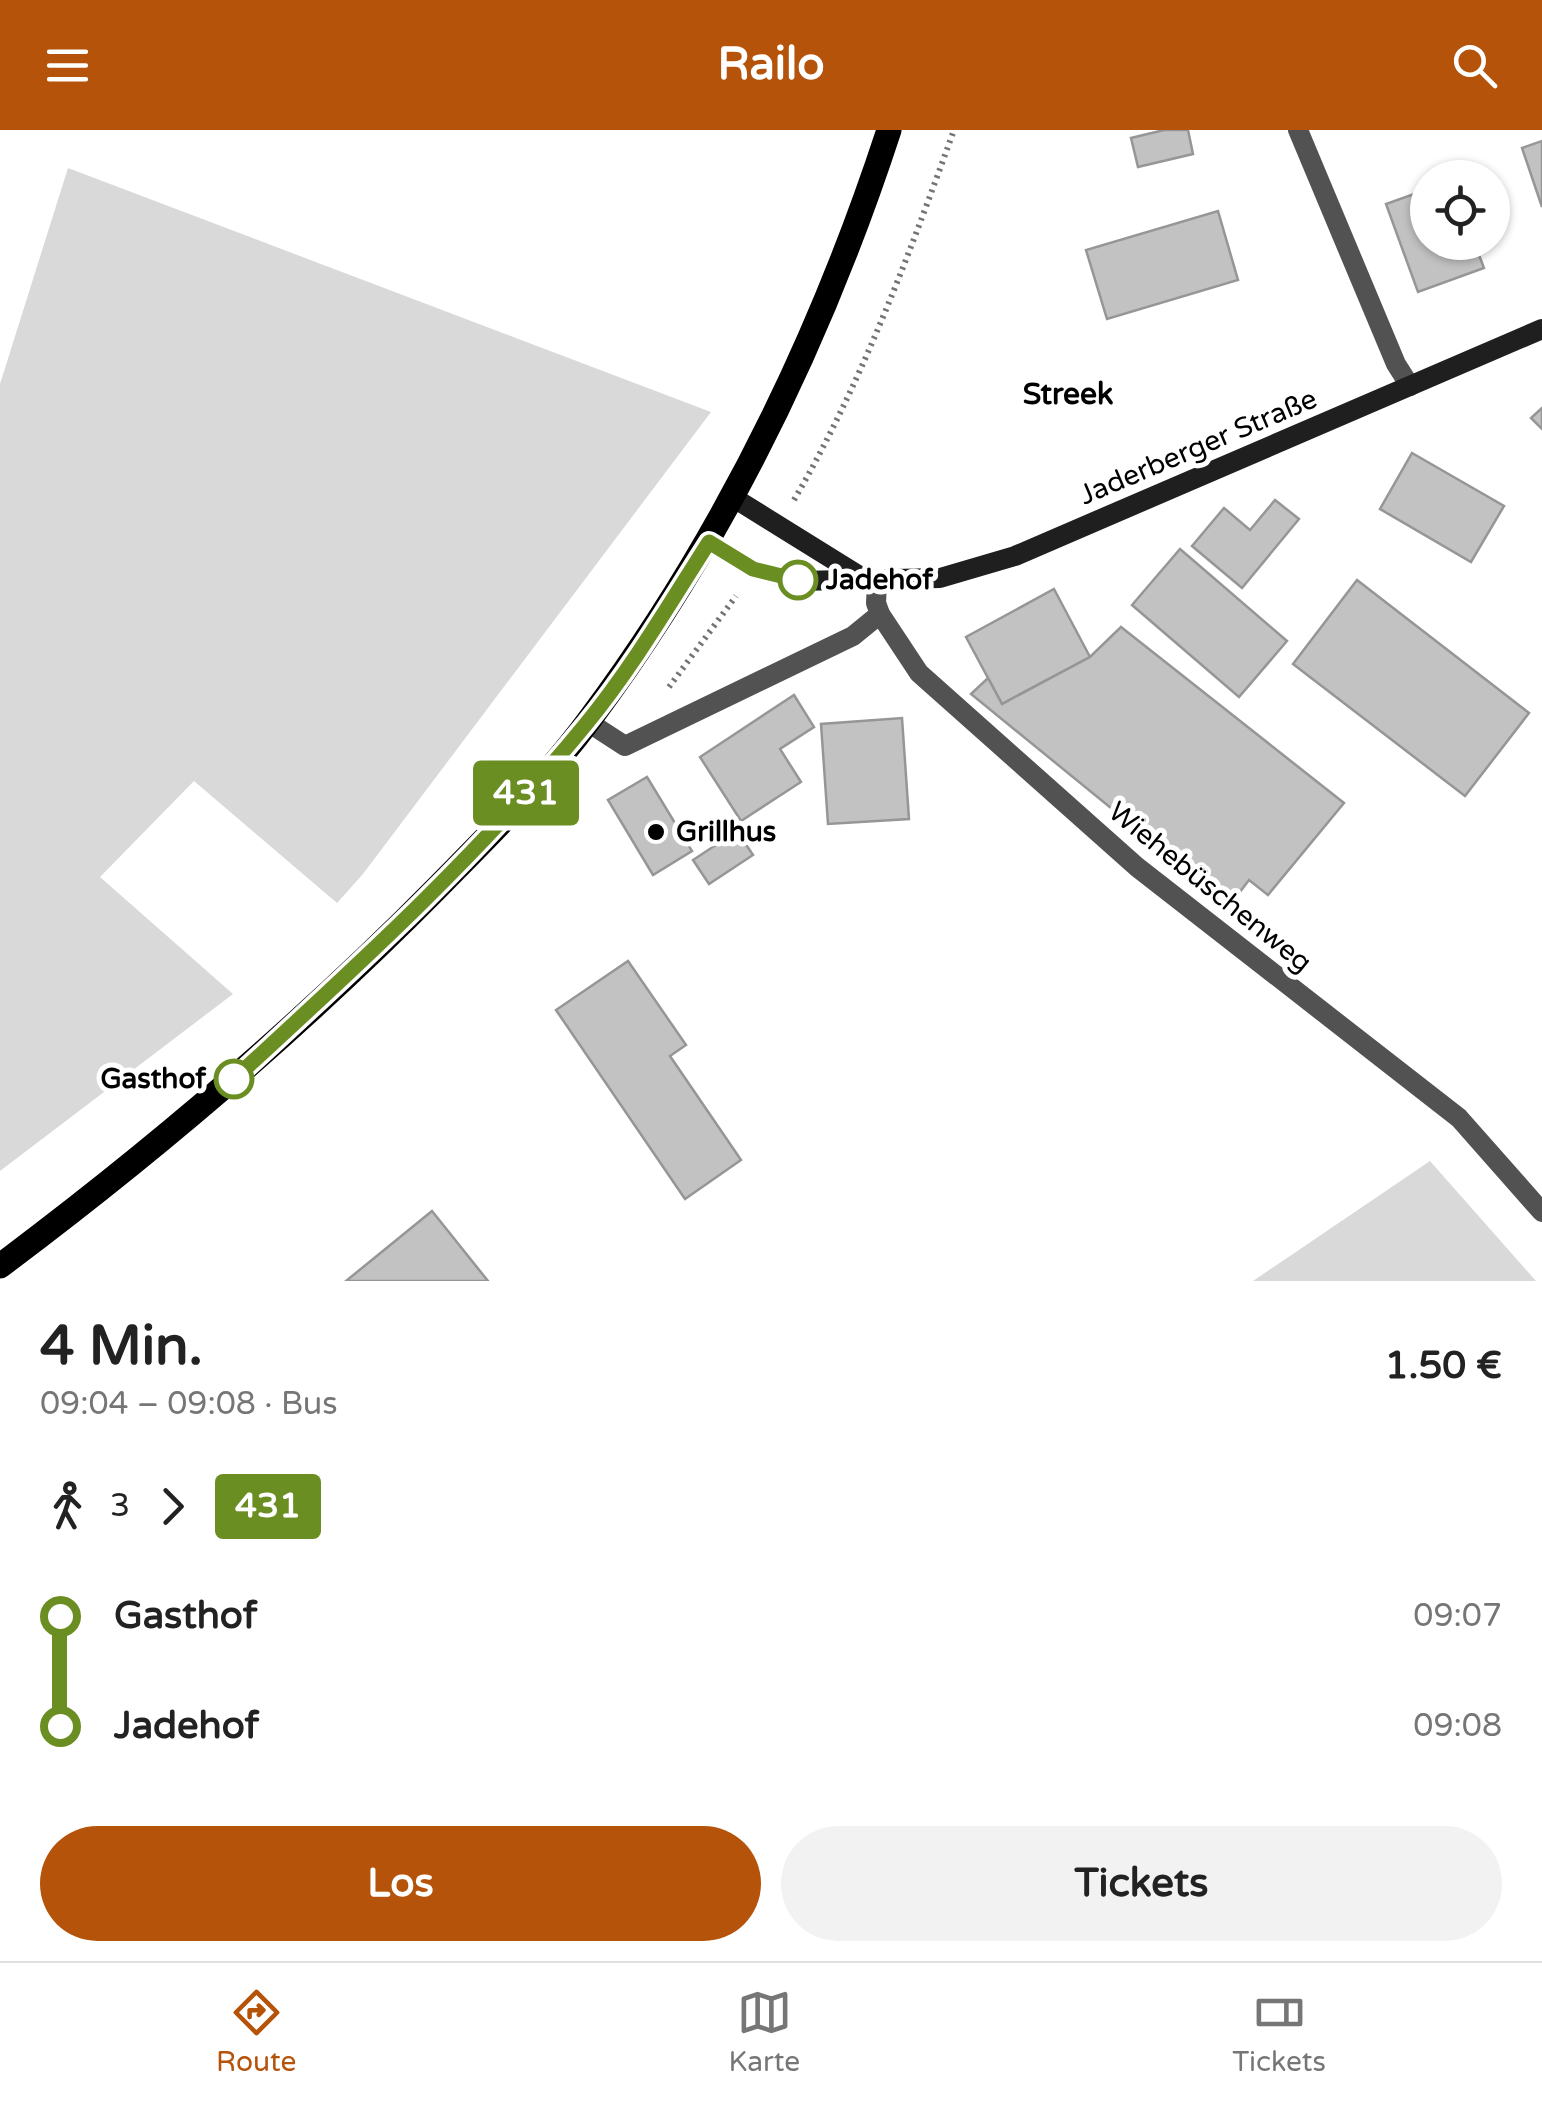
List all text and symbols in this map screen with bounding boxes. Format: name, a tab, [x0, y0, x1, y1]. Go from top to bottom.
icon: menu	[40, 38, 95, 93]
text: Railo	[717, 38, 825, 92]
icon: search	[1447, 38, 1502, 93]
map controls	[1410, 160, 1510, 260]
button: locate	[1410, 160, 1510, 260]
district label: Streek	[1023, 376, 1113, 413]
street label: Jaderberger Straße	[1074, 382, 1322, 512]
marker: Jadehof	[779, 561, 817, 599]
place label: Jadehof	[825, 563, 934, 597]
line badge: 431	[468, 760, 584, 826]
text: 431	[493, 772, 559, 814]
street label: Wiehebüschenweg	[1101, 794, 1319, 980]
place label: Grillhus	[676, 815, 776, 849]
marker: Grillhus	[645, 821, 667, 843]
marker: Gasthof	[215, 1060, 253, 1098]
place label: Gasthof	[100, 1062, 207, 1096]
text: 4 Min.	[40, 1314, 203, 1380]
text: 1.50 €	[1385, 1343, 1502, 1389]
text: 09:04 – 09:08 · Bus	[40, 1385, 338, 1423]
icon: walk	[40, 1479, 95, 1534]
icon: forward	[145, 1479, 200, 1534]
text: 431	[235, 1485, 301, 1527]
text: 3	[110, 1487, 130, 1525]
text: Gasthof	[114, 1593, 257, 1639]
text: 09:07	[1413, 1597, 1502, 1635]
text: Jadehof	[114, 1703, 259, 1749]
text: 09:08	[1413, 1707, 1502, 1745]
button: Los	[40, 1826, 761, 1941]
button: Tickets	[781, 1826, 1502, 1941]
tab: Route	[216, 1985, 296, 2079]
tab: Karte	[729, 1985, 800, 2079]
tab: Tickets	[1232, 1985, 1326, 2079]

